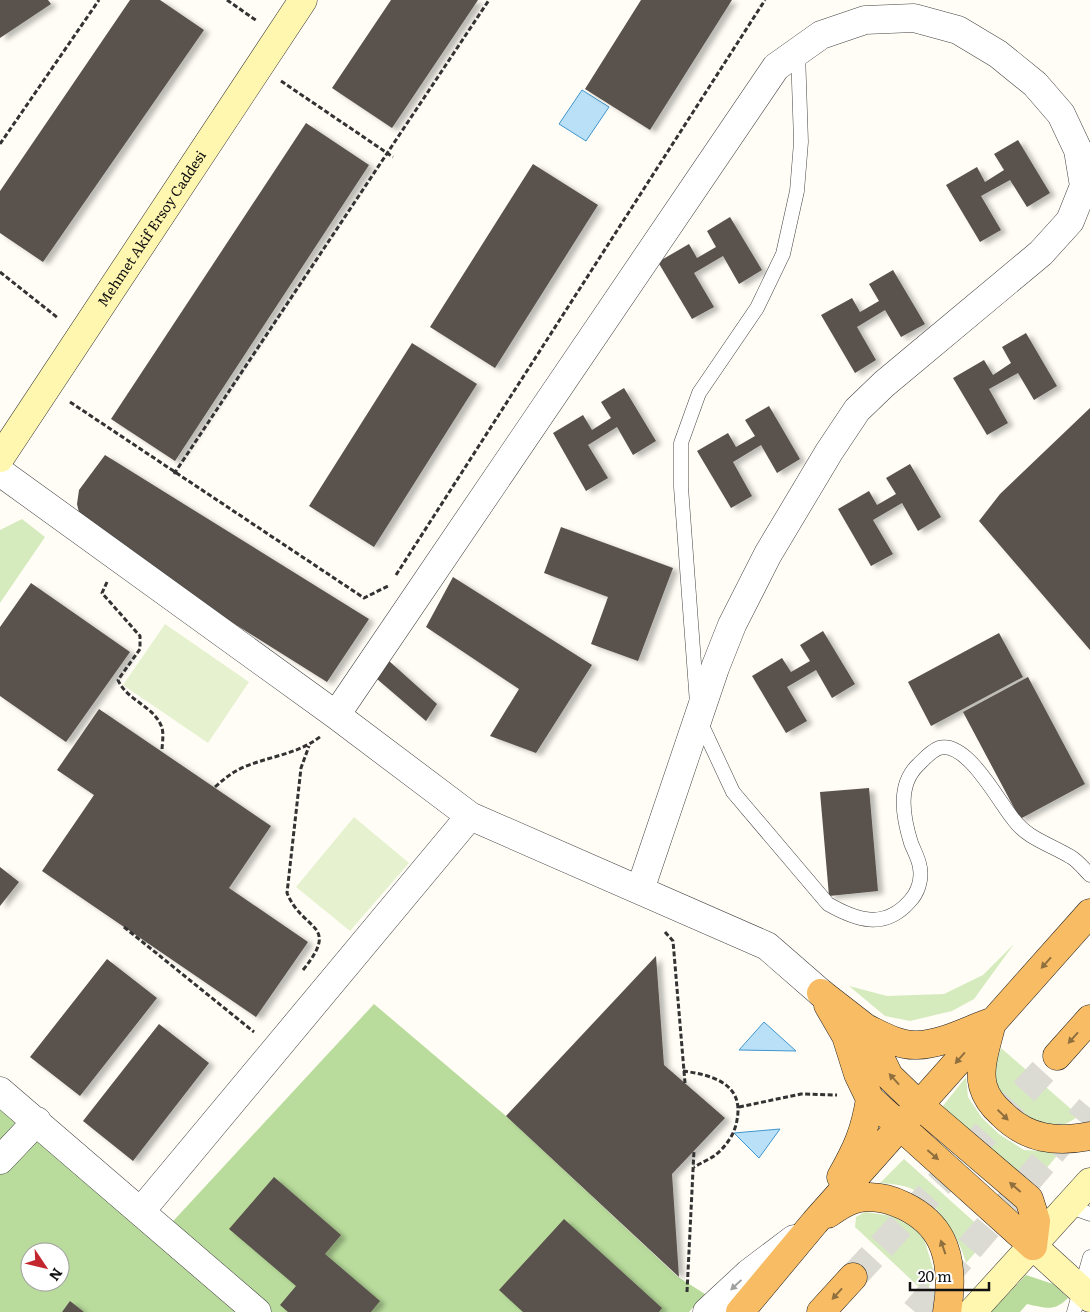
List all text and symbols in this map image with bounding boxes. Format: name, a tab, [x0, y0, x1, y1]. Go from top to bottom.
street label: Mehmet Akif Ersoy Caddesi	[92, 146, 210, 310]
one-way arrow	[1040, 956, 1052, 968]
one-way arrow	[1068, 1031, 1079, 1044]
one-way arrow	[954, 1052, 966, 1064]
one-way arrow	[888, 1073, 899, 1086]
one-way arrow	[996, 1109, 1008, 1121]
one-way arrow	[927, 1149, 939, 1160]
one-way arrow	[1008, 1182, 1021, 1193]
one-way arrow	[939, 1239, 947, 1254]
north arrow	[20, 1242, 70, 1292]
scale bar	[910, 1260, 989, 1292]
text: N	[45, 1264, 68, 1286]
text: 20 m	[918, 1264, 952, 1287]
one-way arrow	[729, 1280, 742, 1291]
one-way arrow	[831, 1288, 843, 1300]

